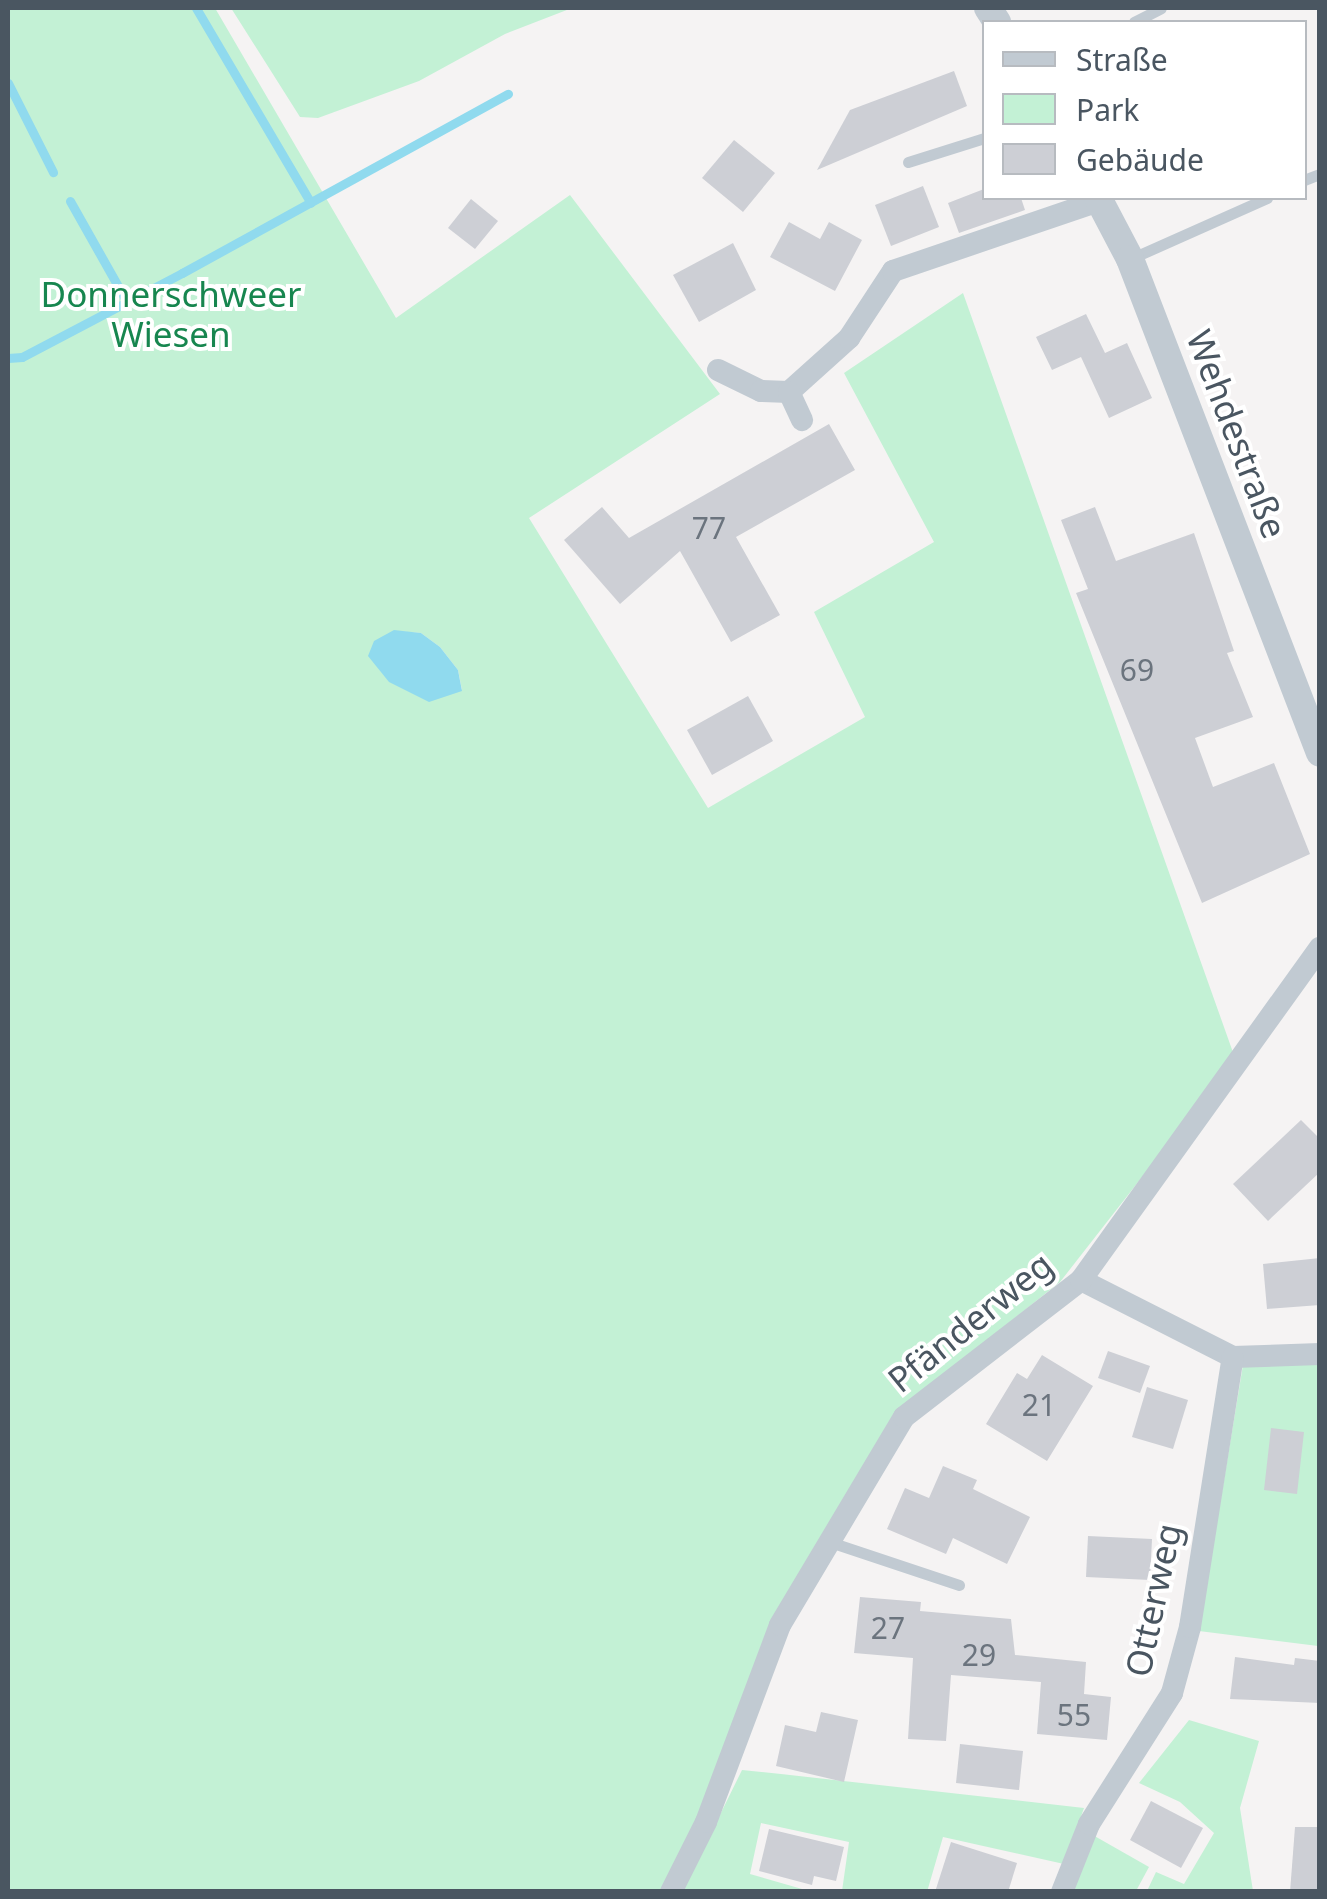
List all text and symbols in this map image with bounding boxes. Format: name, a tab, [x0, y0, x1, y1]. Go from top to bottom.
legend	[982, 20, 1307, 200]
text: Straße	[1076, 39, 1168, 80]
text: Park	[1076, 89, 1139, 130]
text: Gebäude	[1076, 139, 1204, 180]
park label: Donnerschweer Wiesen	[41, 273, 301, 355]
street label: Wehdestraße	[1178, 324, 1296, 544]
house number: 77	[692, 510, 726, 546]
house number: 69	[1120, 652, 1154, 688]
street label: Pfänderweg	[879, 1243, 1061, 1401]
house number: 21	[1022, 1387, 1056, 1423]
street label: Otterweg	[1116, 1520, 1190, 1680]
house number: 27	[871, 1610, 905, 1646]
house number: 29	[962, 1637, 996, 1673]
house number: 55	[1057, 1697, 1091, 1733]

